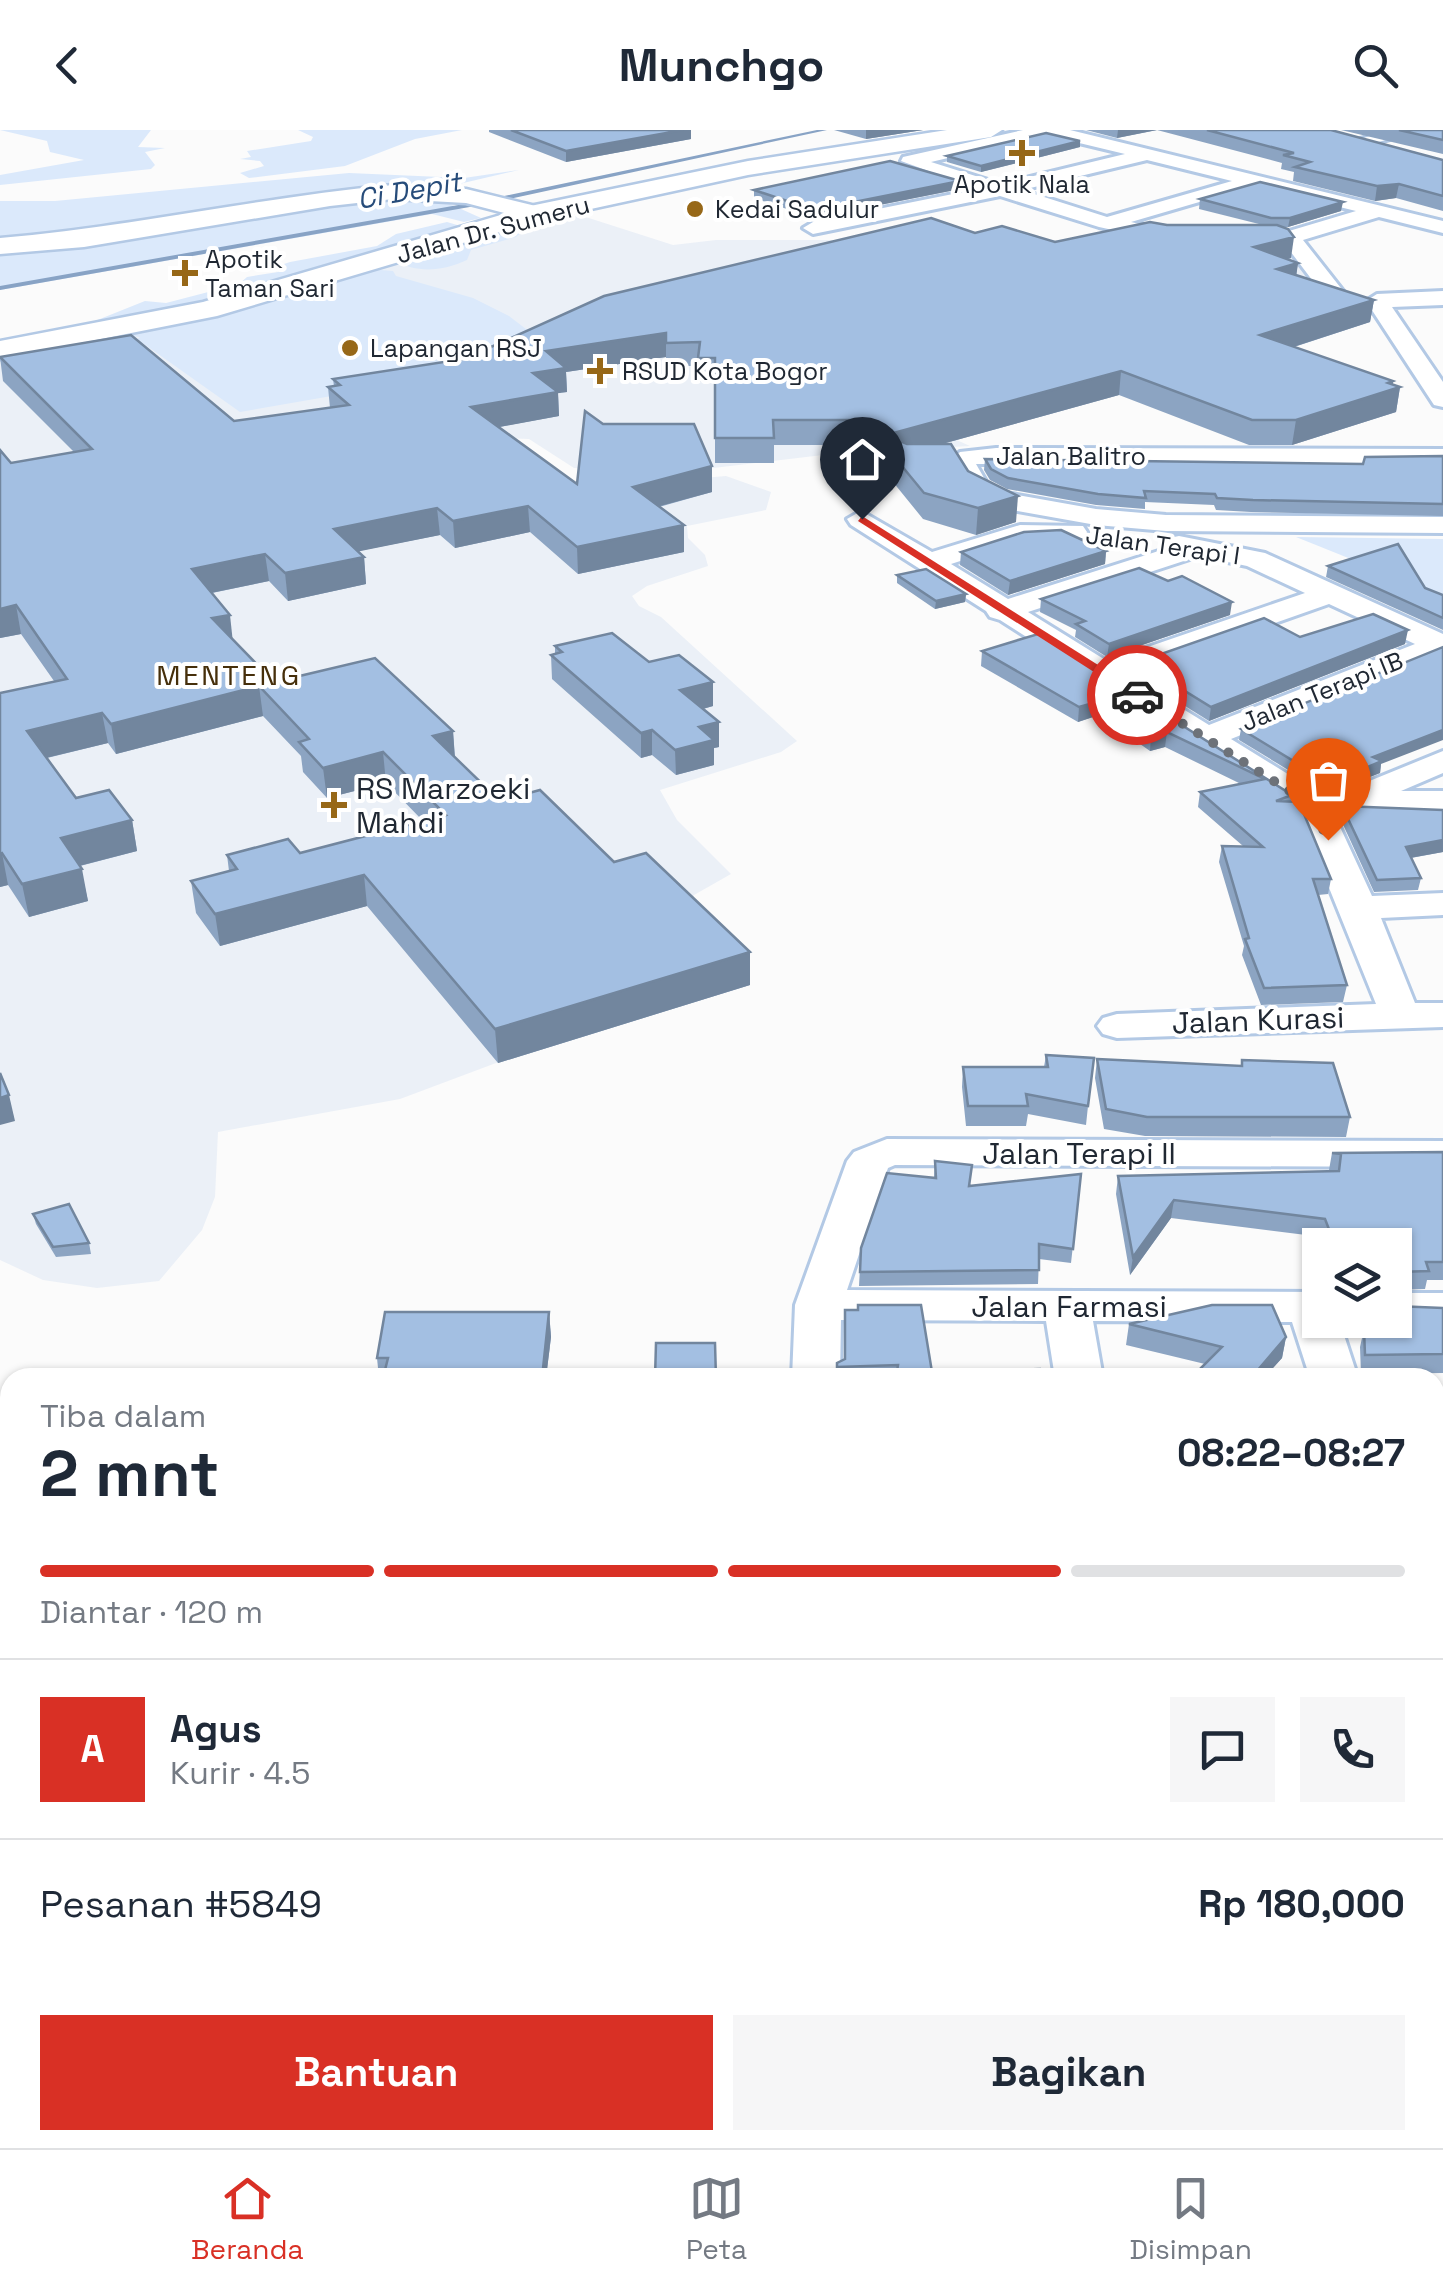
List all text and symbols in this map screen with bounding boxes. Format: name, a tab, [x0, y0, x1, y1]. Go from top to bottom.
text: Munchgo	[619, 37, 824, 94]
icon: back	[40, 38, 95, 93]
icon: search	[1348, 38, 1403, 93]
marker: Apotik Nala	[1011, 142, 1033, 164]
water label: Ci Depit	[354, 163, 467, 217]
place label: Apotik Nala	[954, 168, 1090, 200]
street label: Jalan Dr. Sumeru	[393, 188, 593, 270]
place label: Kedai Sadulur	[715, 193, 879, 225]
marker: Kedai Sadulur	[684, 198, 706, 220]
place label: Apotik Taman Sari	[205, 243, 335, 304]
marker: Apotik Taman Sari	[174, 262, 196, 284]
place label: Lapangan RSJ	[370, 332, 542, 364]
marker: Lapangan RSJ	[339, 337, 361, 359]
place label: RSUD Kota Bogor	[622, 355, 828, 387]
marker: RSUD Kota Bogor	[587, 358, 613, 384]
pin	[820, 417, 905, 520]
icon: home	[835, 432, 890, 487]
street label: Jalan Balitro	[996, 440, 1146, 472]
street label: Jalan Terapi I	[1084, 518, 1242, 572]
street label: Jalan Terapi IB	[1236, 644, 1408, 738]
courier	[1087, 645, 1187, 745]
district label: MENTENG	[156, 657, 302, 693]
icon: car	[1110, 668, 1165, 723]
pin	[1286, 738, 1371, 841]
icon: bag	[1301, 753, 1356, 808]
place label: RS Marzoeki Mahdi	[356, 769, 530, 842]
marker: RS Marzoeki Mahdi	[321, 792, 347, 818]
street label: Jalan Kurasi	[1171, 998, 1345, 1042]
street label: Jalan Terapi II	[982, 1134, 1176, 1173]
map controls	[1302, 1228, 1412, 1338]
button: layers	[1302, 1228, 1412, 1338]
street label: Jalan Farmasi	[971, 1287, 1167, 1326]
text: Tiba dalam	[40, 1396, 206, 1436]
text: 08:22–08:27	[1177, 1429, 1405, 1477]
text: 2 mnt	[40, 1432, 219, 1515]
text: Diantar · 120 m	[40, 1592, 263, 1632]
button: chat	[1170, 1697, 1275, 1802]
button: phone	[1300, 1697, 1405, 1802]
text: Agus	[170, 1705, 262, 1753]
text: A	[80, 1725, 105, 1773]
text: Kurir · 4.5	[170, 1753, 310, 1793]
text: Pesanan #5849	[40, 1880, 322, 1928]
text: Rp 180,000	[1198, 1880, 1405, 1928]
button: Bantuan	[40, 2015, 713, 2130]
button: Bagikan	[733, 2015, 1405, 2130]
tab: Beranda	[191, 2171, 304, 2267]
tab: Peta	[686, 2171, 747, 2267]
tab: Disimpan	[1129, 2171, 1252, 2267]

